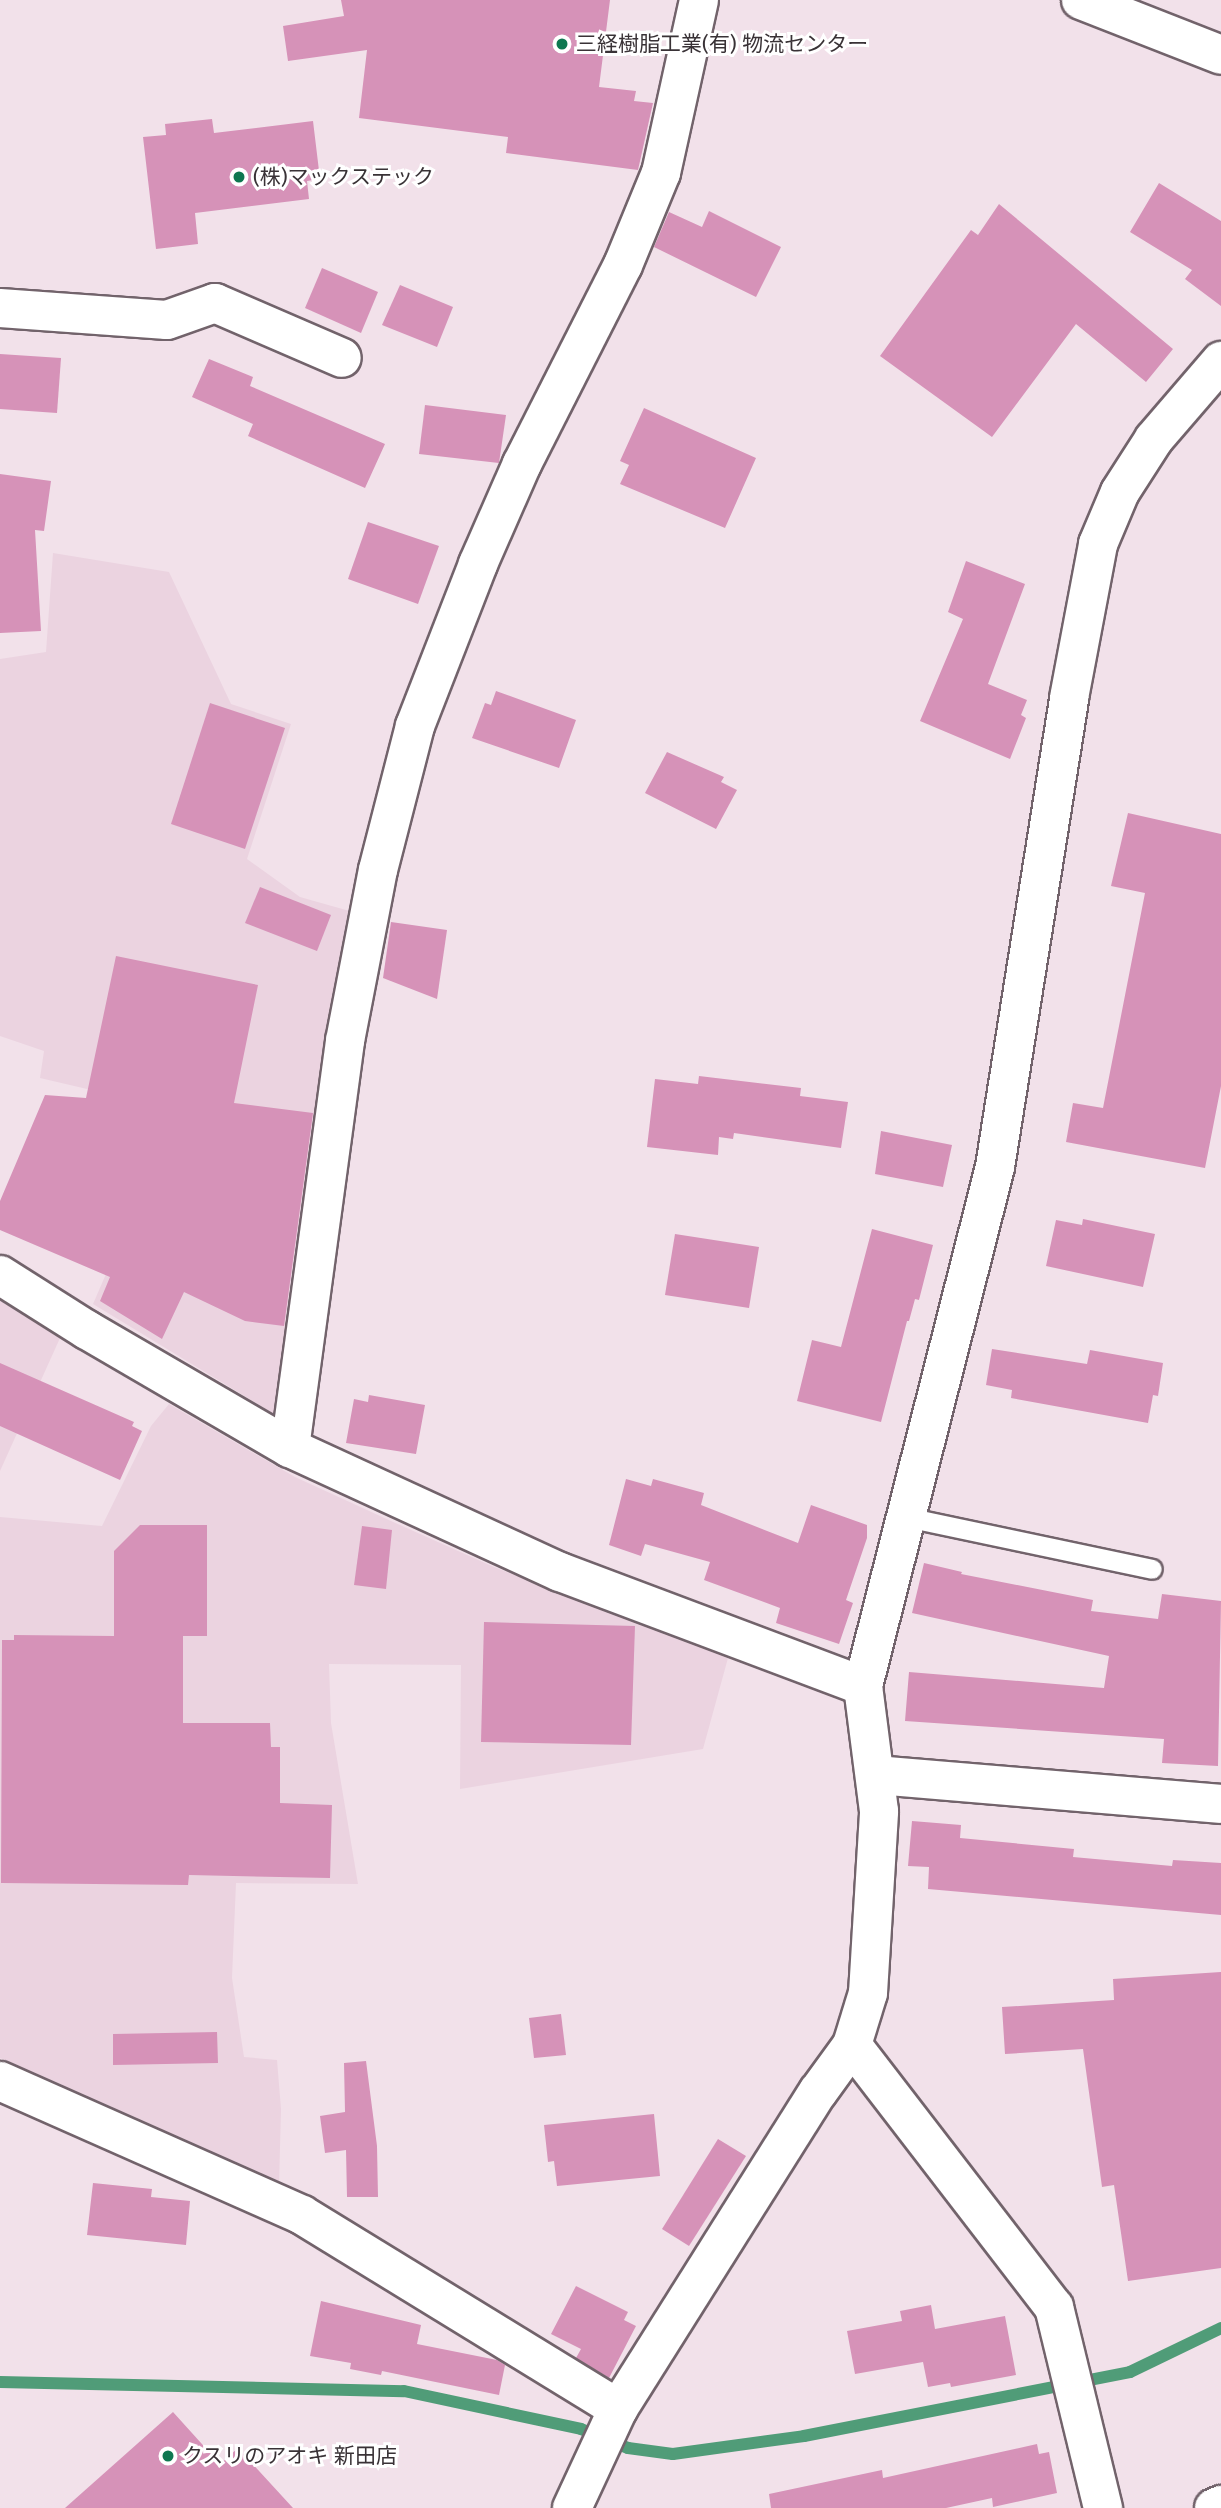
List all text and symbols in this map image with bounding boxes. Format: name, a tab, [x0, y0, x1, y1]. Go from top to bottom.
place label: 三経樹脂工業(有) 物流センター	[576, 31, 868, 57]
marker: 三経樹脂工業(有) 物流センター	[554, 36, 570, 52]
place label: (株)マックステック	[253, 164, 435, 190]
marker: (株)マックステック	[231, 169, 247, 185]
place label: クスリのアオキ 新田店	[182, 2443, 398, 2469]
marker: クスリのアオキ 新田店	[160, 2448, 176, 2464]

